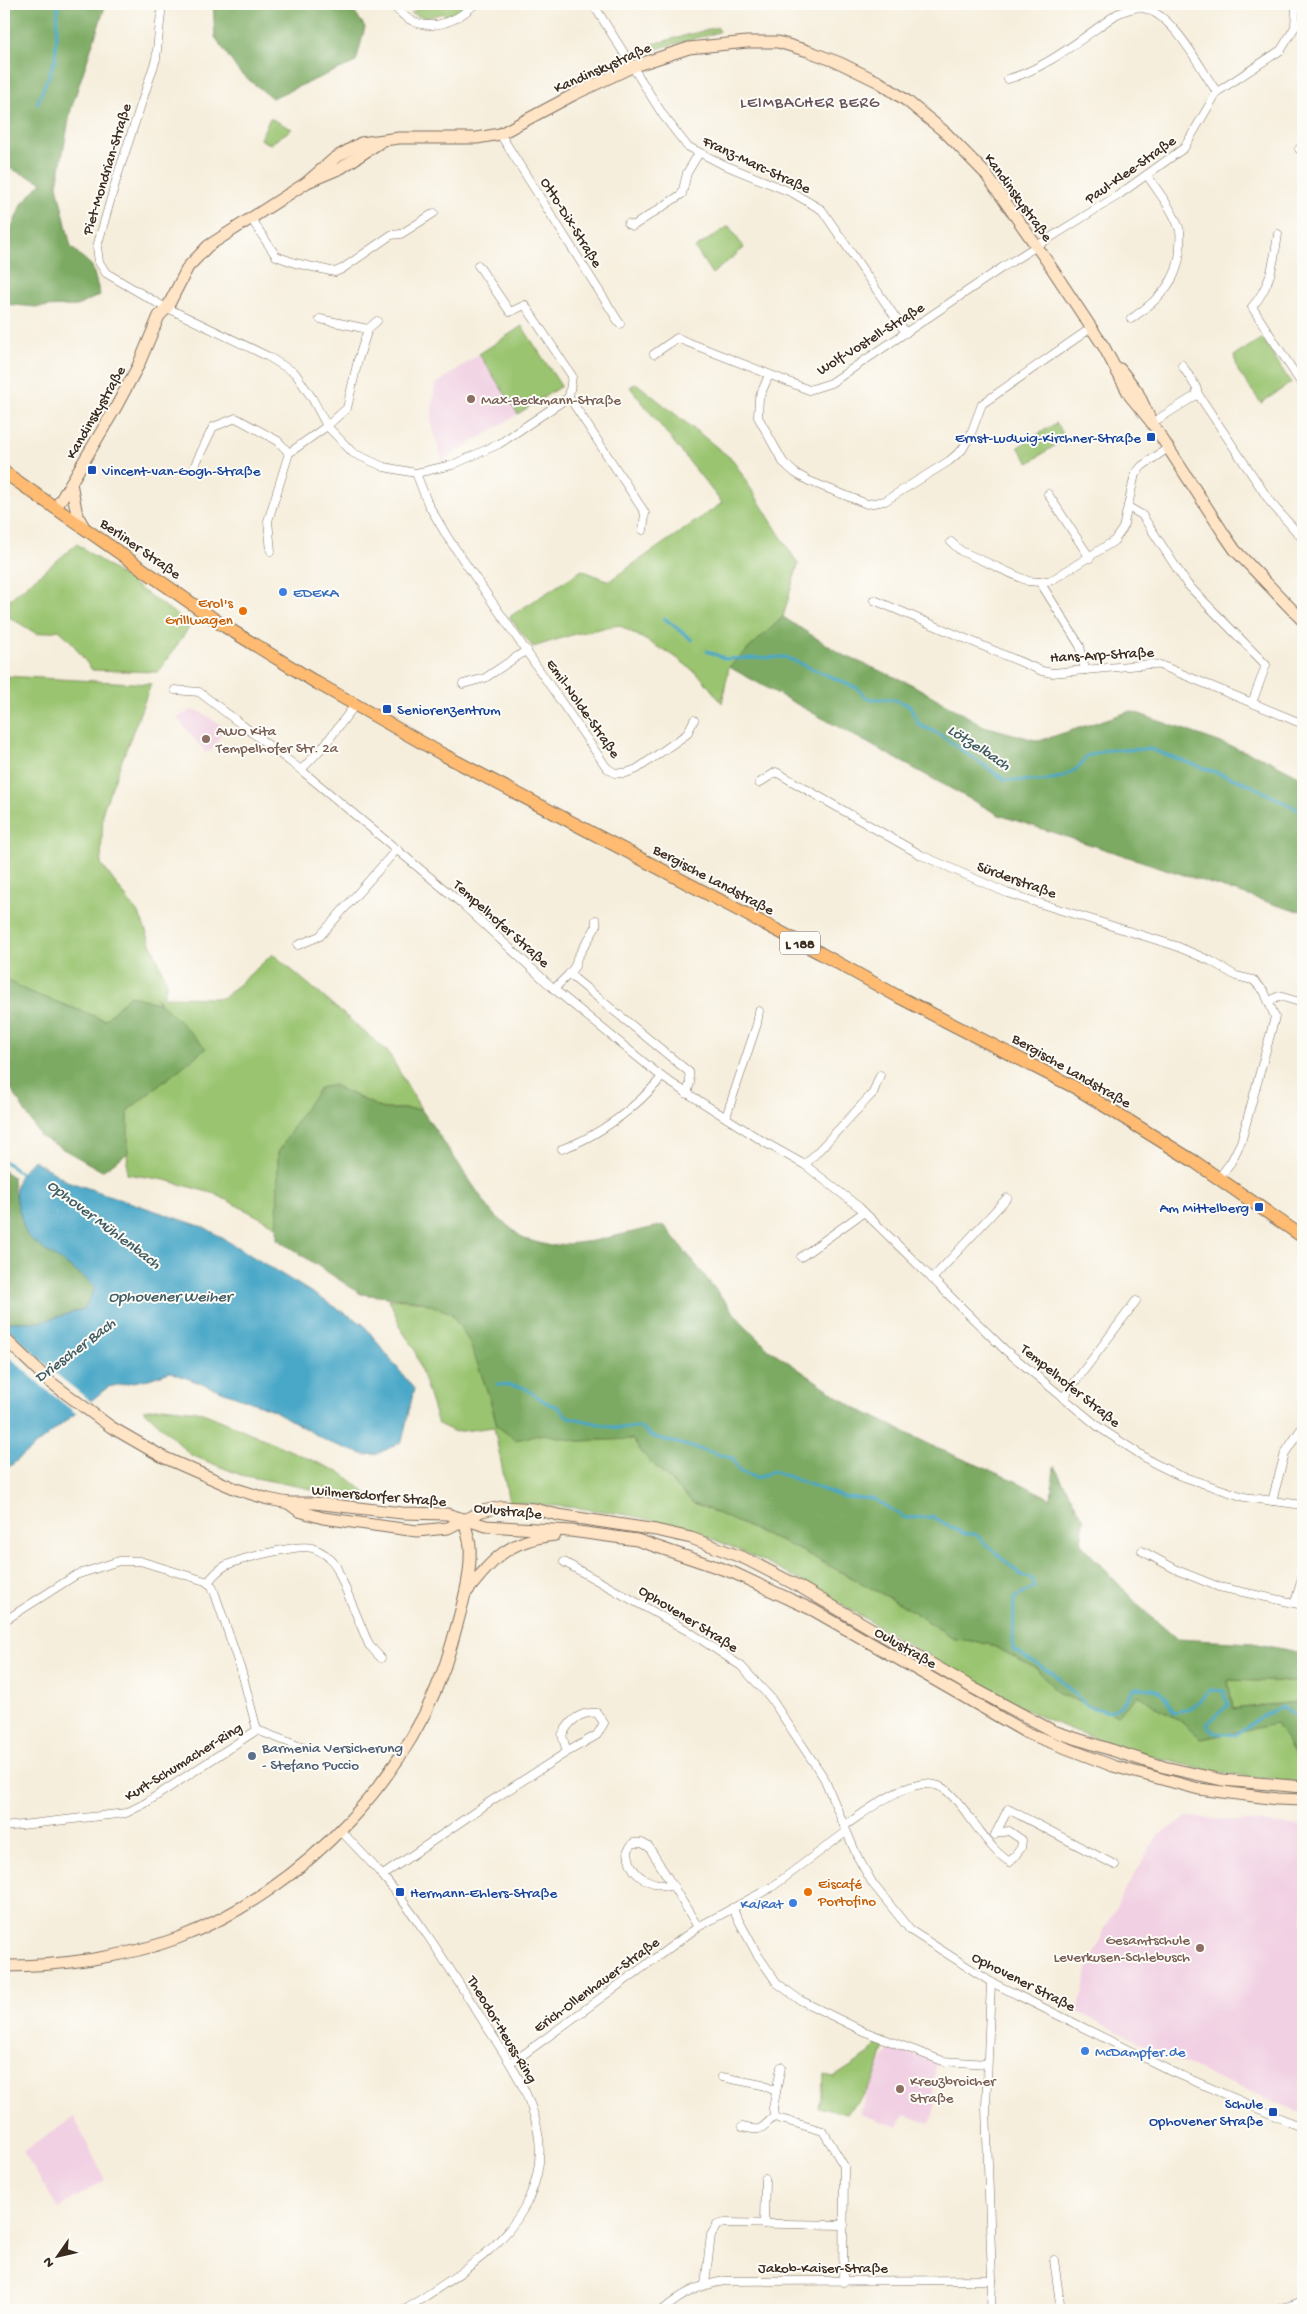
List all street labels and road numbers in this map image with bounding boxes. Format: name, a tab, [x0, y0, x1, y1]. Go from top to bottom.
street label: Kandinskystraße	[551, 39, 654, 98]
street label: Piet-Mondrian-Straße	[79, 101, 137, 238]
street label: Franz-Marc-Straße	[698, 132, 813, 199]
street label: Paul-Klee-Straße	[1081, 132, 1180, 209]
street label: Kandinskystraße	[979, 151, 1056, 246]
street label: Otto-Dix-Straße	[535, 175, 605, 272]
street label: Wolf-Vostell-Straße	[814, 299, 928, 380]
street label: Kandinskystraße	[63, 363, 131, 463]
street label: Berliner Straße	[95, 515, 184, 584]
street label: Hans-Arp-Straße	[1050, 644, 1155, 668]
street label: Emil-Nolde-Straße	[541, 656, 623, 762]
street label: Bergische Landstraße	[649, 841, 777, 920]
street label: Sürderstraße	[974, 858, 1059, 904]
street label: Tempelhofer Straße	[448, 876, 553, 973]
road number: L 188	[780, 931, 820, 954]
street label: Bergische Landstraße	[1007, 1030, 1134, 1113]
street label: Tempelhofer Straße	[1015, 1340, 1123, 1432]
street label: Wilmersdorfer Straße	[311, 1482, 447, 1512]
street label: Oulustraße	[473, 1499, 543, 1525]
street label: Ophovener Straße	[635, 1582, 741, 1658]
street label: Oulustraße	[871, 1624, 939, 1674]
street label: Kurt-Schumacher-Ring	[122, 1719, 246, 1806]
street label: Erich-Ollenhauer-Straße	[531, 1934, 664, 2037]
street label: Ophovener Straße	[968, 1949, 1078, 2017]
street label: Theodor-Heuss-Ring	[462, 1972, 540, 2087]
street label: Jakob-Kaiser-Straße	[758, 2260, 888, 2278]

